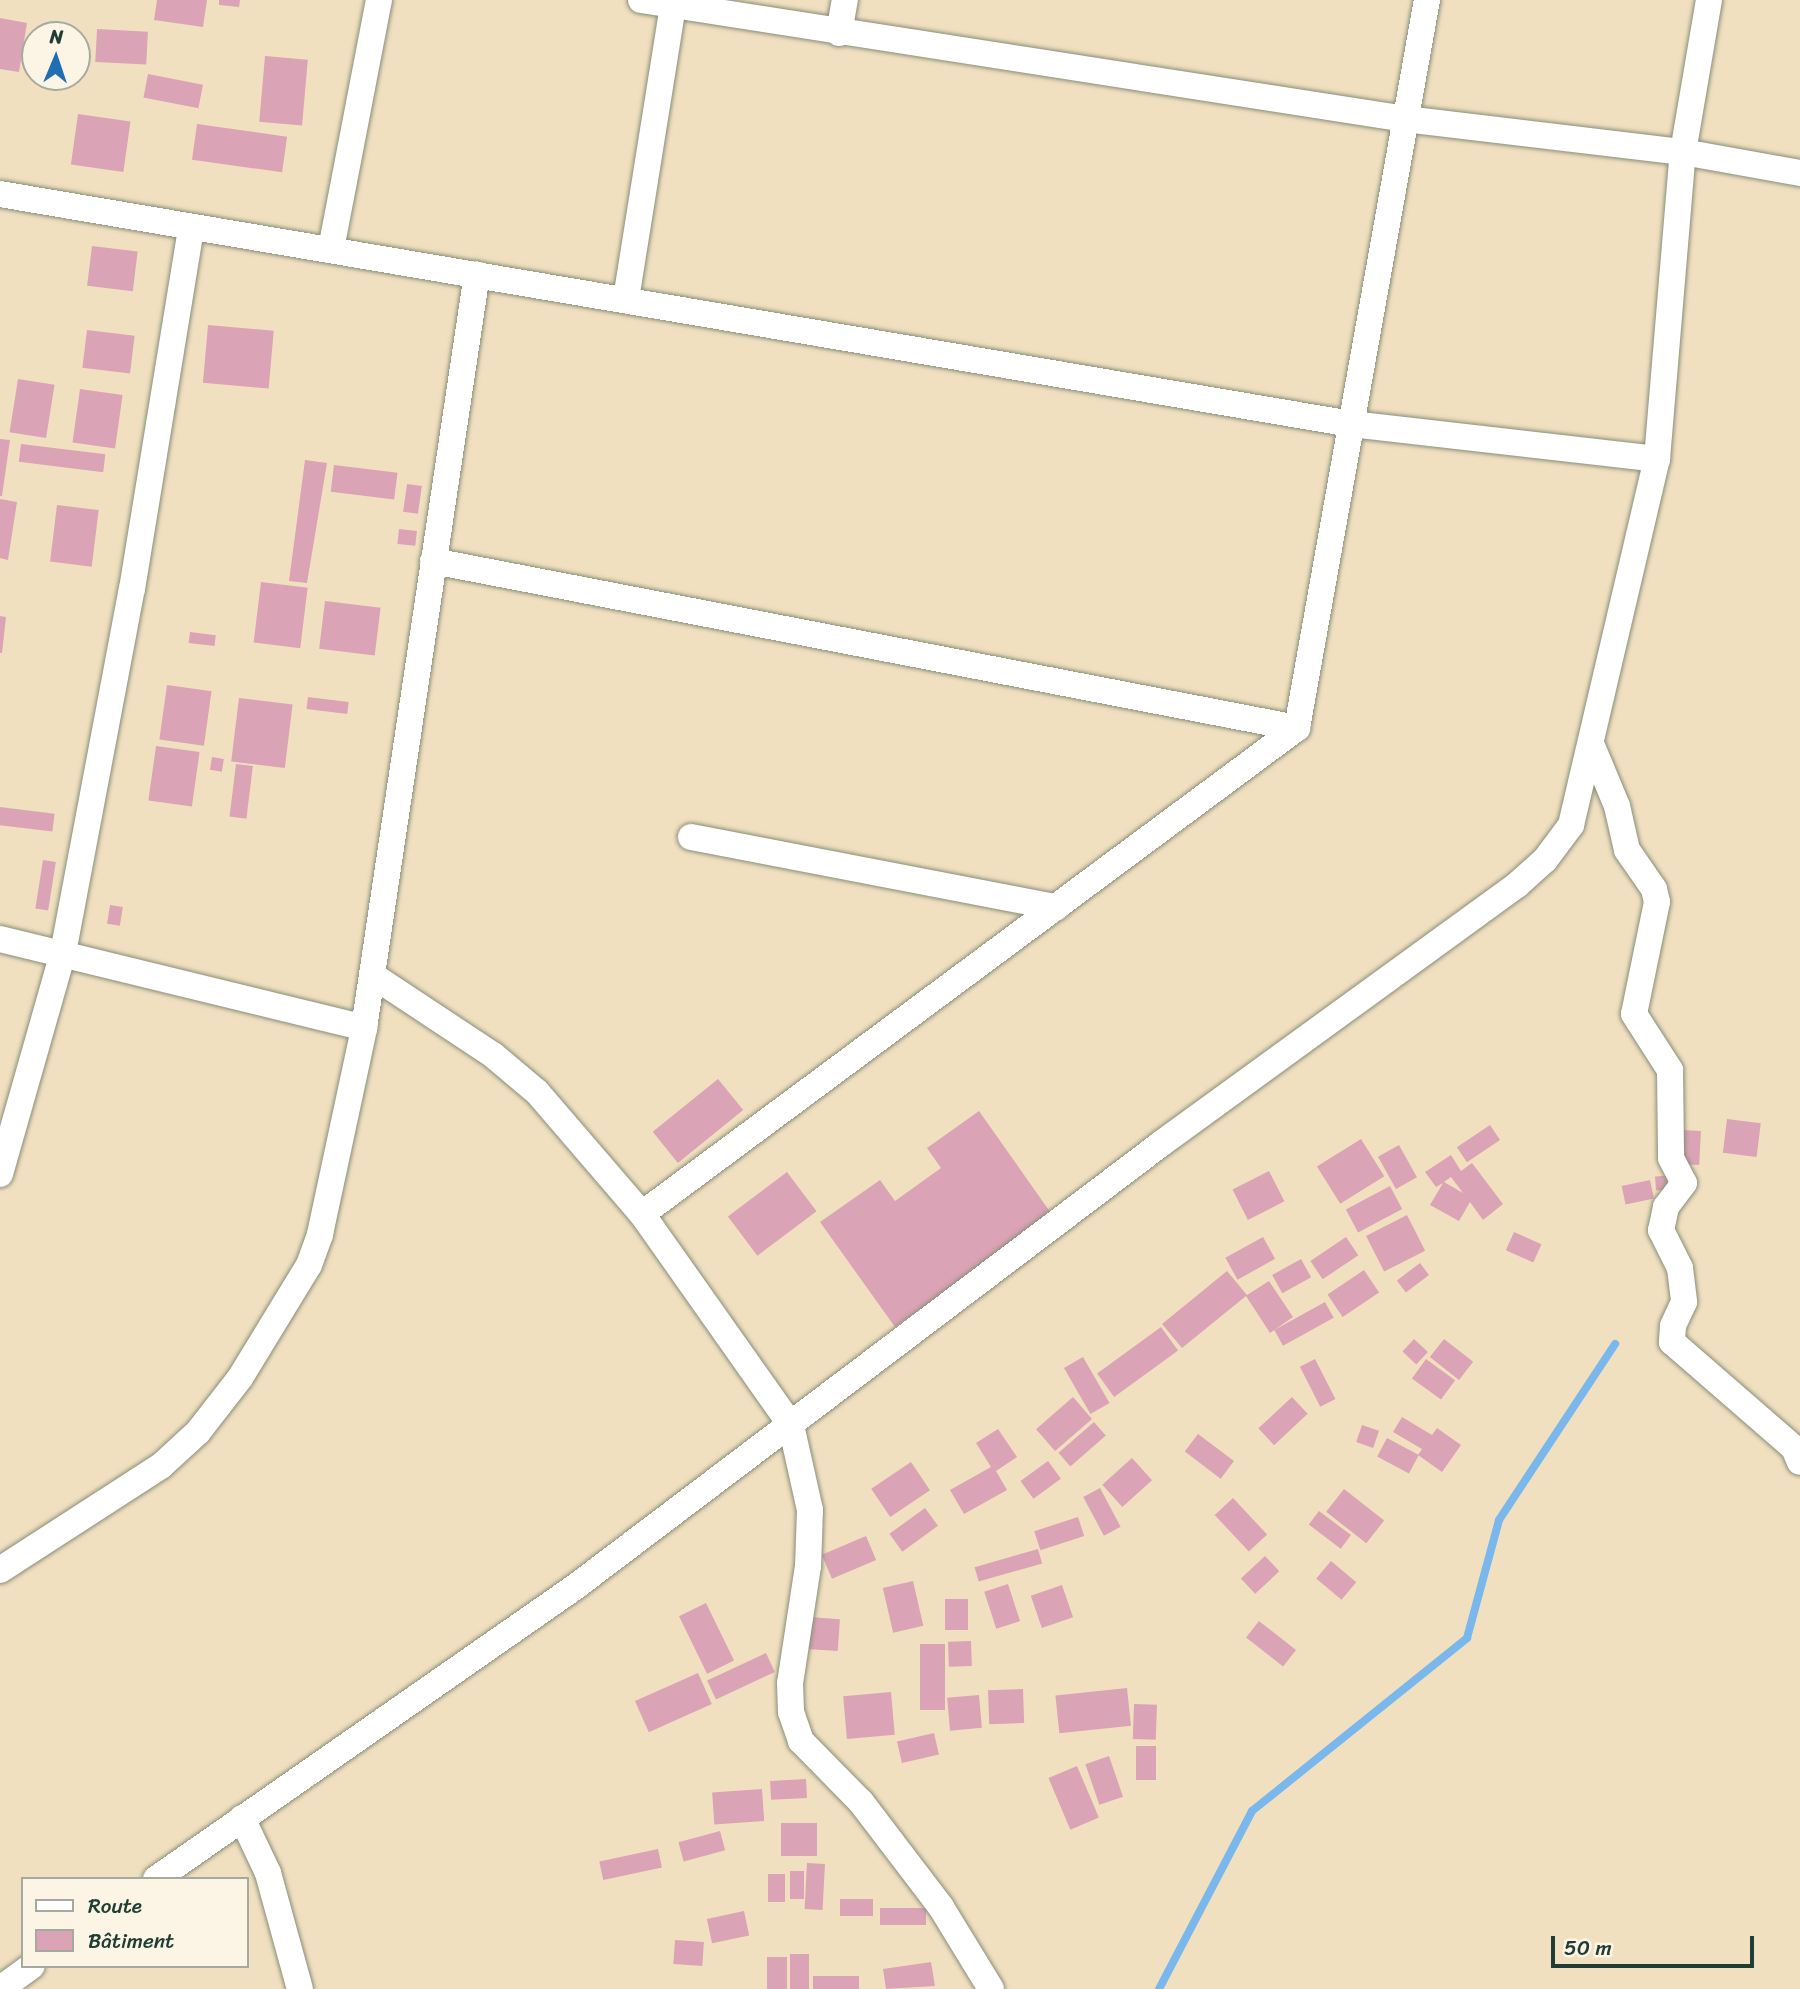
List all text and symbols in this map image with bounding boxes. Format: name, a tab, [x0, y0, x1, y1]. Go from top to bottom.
text: N	[50, 20, 64, 53]
north arrow	[21, 21, 91, 91]
legend	[21, 1877, 248, 1968]
text: Route	[88, 1887, 142, 1925]
text: Bâtiment	[88, 1922, 174, 1960]
scale bar	[1555, 1923, 1758, 1967]
text: 50 m	[1564, 1929, 1612, 1967]

